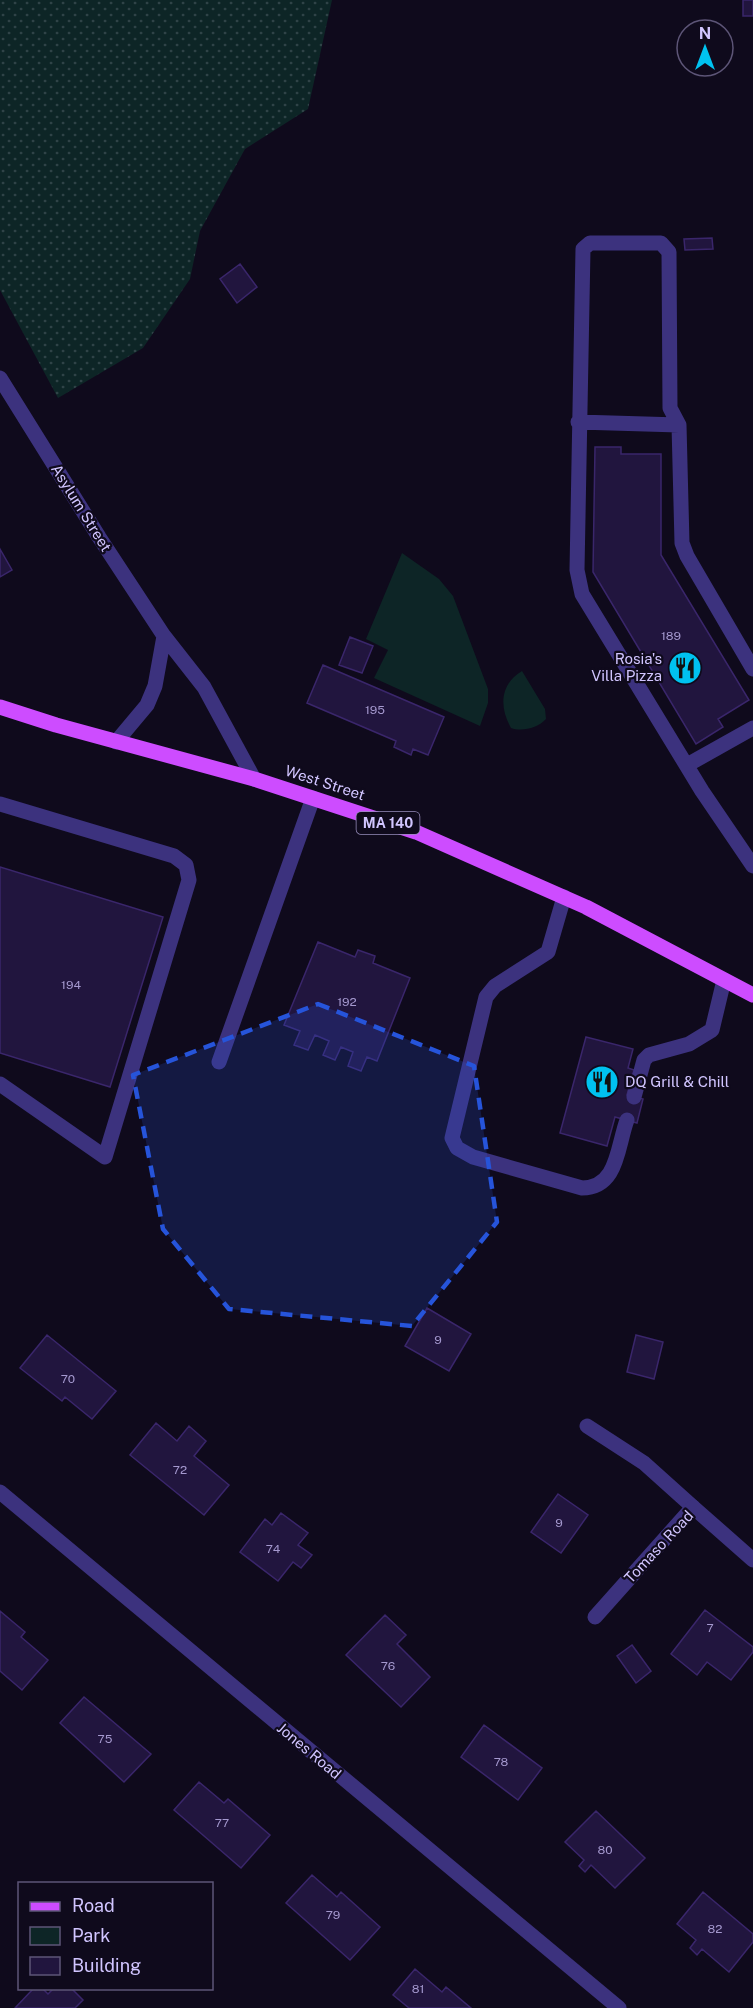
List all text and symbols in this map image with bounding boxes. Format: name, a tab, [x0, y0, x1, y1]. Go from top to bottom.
north arrow	[675, 18, 735, 78]
text: N	[699, 24, 711, 43]
street label: Asylum Street	[48, 461, 115, 555]
house number: 189	[661, 629, 681, 643]
place label: Rosia's Villa Pizza	[591, 650, 662, 684]
restaurant icon: Rosia's Villa Pizza	[667, 650, 703, 686]
house number: 195	[365, 703, 385, 717]
street label: West Street	[283, 762, 367, 803]
road number: MA 140	[356, 812, 420, 834]
house number: 194	[61, 978, 81, 992]
house number: 192	[337, 995, 357, 1009]
restaurant icon: DQ Grill & Chill	[584, 1064, 620, 1100]
place label: DQ Grill & Chill	[625, 1073, 729, 1090]
house number: 9	[434, 1333, 442, 1347]
house number: 70	[61, 1372, 75, 1386]
house number: 72	[173, 1463, 187, 1477]
street label: Tomaso Road	[621, 1507, 696, 1586]
house number: 9	[555, 1516, 563, 1530]
house number: 74	[266, 1542, 281, 1556]
house number: 7	[706, 1621, 714, 1635]
house number: 76	[381, 1659, 395, 1673]
street label: Jones Road	[274, 1719, 345, 1782]
house number: 75	[98, 1732, 113, 1746]
house number: 78	[494, 1755, 509, 1769]
house number: 77	[215, 1816, 229, 1830]
house number: 80	[597, 1843, 613, 1857]
legend	[18, 1882, 213, 1990]
text: Road	[72, 1895, 115, 1916]
house number: 79	[326, 1908, 340, 1922]
house number: 82	[708, 1922, 722, 1936]
text: Park	[72, 1925, 110, 1946]
text: Building	[72, 1955, 141, 1976]
house number: 81	[412, 1982, 424, 1996]

